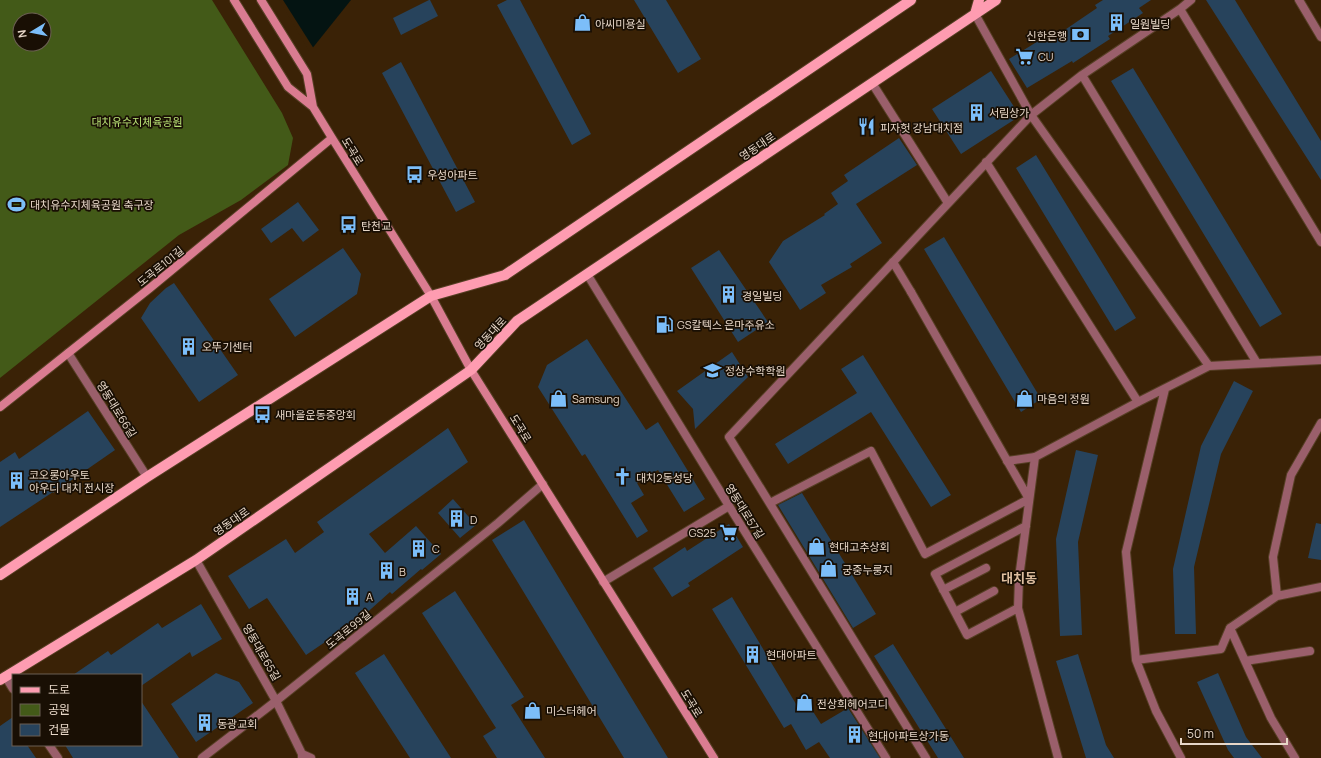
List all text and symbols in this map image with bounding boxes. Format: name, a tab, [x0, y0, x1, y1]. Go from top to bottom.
north arrow	[12, 12, 52, 52]
shop icon: 아씨미용실	[572, 13, 592, 33]
building icon: 일원빌딩	[1107, 13, 1127, 33]
place label: 아씨미용실	[595, 16, 646, 31]
place label: 일원빌딩	[1130, 16, 1170, 31]
bank icon: 신한은행	[1070, 25, 1090, 45]
place label: 신한은행	[1027, 28, 1067, 43]
text: N	[14, 29, 30, 39]
supermarket icon: CU	[1015, 46, 1035, 66]
place label: CU	[1038, 49, 1054, 64]
building icon: 서림상가	[966, 102, 986, 122]
place label: 서림상가	[989, 105, 1029, 120]
park label: 대치유수지체육공원	[91, 114, 183, 129]
restaurant icon: 피자헛 강남대치점	[857, 117, 877, 137]
place label: 피자헛 강남대치점	[880, 120, 963, 135]
street label: 영동대로	[736, 128, 778, 164]
street label: 도곡로	[339, 134, 367, 168]
bus stop icon: 우성아파트	[404, 164, 424, 184]
place label: 우성아파트	[427, 167, 478, 182]
sports icon: 대치유수지체육공원 축구장	[7, 194, 27, 214]
place label: 대치유수지체육공원 축구장	[30, 197, 154, 212]
bus stop icon: 탄천교	[338, 215, 358, 235]
place label: 탄천교	[361, 218, 391, 233]
street label: 도곡로101길	[134, 243, 186, 289]
building icon: 경일빌딩	[719, 285, 739, 305]
place label: 경일빌딩	[742, 288, 782, 303]
street label: 영동대로	[471, 313, 509, 353]
fuel station icon: GS칼텍스 은마주유소	[654, 314, 674, 334]
place label: GS칼텍스 은마주유소	[677, 317, 775, 332]
building icon: 오뚜기센터	[179, 336, 199, 356]
place label: 오뚜기센터	[202, 339, 253, 354]
school or university icon: 정상수학학원	[702, 360, 722, 380]
place label: 정상수학학원	[725, 363, 786, 378]
street label: 영동대로66길	[94, 378, 140, 440]
shop icon: Samsung	[549, 388, 569, 408]
shop icon: 마음의 정원	[1014, 388, 1034, 408]
place label: Samsung	[572, 391, 620, 406]
place label: 마음의 정원	[1037, 391, 1090, 406]
bus stop icon: 새마을운동중앙회	[252, 404, 272, 424]
place label: 새마을운동중앙회	[275, 407, 356, 422]
street label: 도곡로	[507, 411, 535, 445]
place label: 코오롱아우토 아우디 대치 전시장	[29, 467, 114, 495]
church icon: 대치2동성당	[613, 467, 633, 487]
building icon: 코오롱아우토 아우디 대치 전시장	[6, 470, 26, 490]
place label: 대치2동성당	[636, 470, 693, 485]
street label: 영동대로57길	[722, 481, 768, 541]
street label: 영동대로	[210, 503, 252, 539]
building icon: D	[447, 509, 467, 529]
place label: D	[470, 512, 477, 527]
supermarket icon: GS25	[719, 522, 739, 542]
place label: GS25	[689, 525, 716, 540]
shop icon: 현대고추상회	[806, 536, 826, 556]
building icon: C	[409, 538, 429, 558]
place label: 현대고추상회	[829, 539, 890, 554]
place label: C	[432, 541, 440, 556]
shop icon: 궁중누룽지	[819, 559, 839, 579]
building icon: B	[376, 561, 396, 581]
place label: 궁중누룽지	[842, 562, 893, 577]
place label: B	[399, 564, 406, 579]
district label: 대치동	[1001, 569, 1037, 587]
building icon: A	[343, 586, 363, 606]
place label: A	[366, 589, 373, 604]
street label: 도곡로99길	[322, 606, 374, 652]
street label: 영동대로65길	[240, 621, 284, 683]
building icon: 현대아파트	[743, 644, 763, 664]
place label: 현대아파트	[766, 647, 817, 662]
legend	[12, 674, 142, 746]
text: 도로	[48, 681, 70, 698]
street label: 도곡로	[678, 686, 706, 720]
shop icon: 전상희헤어코디	[794, 693, 814, 713]
place label: 전상희헤어코디	[817, 696, 888, 711]
shop icon: 미스터헤어	[523, 700, 543, 720]
text: 공원	[48, 701, 70, 718]
place label: 미스터헤어	[546, 703, 597, 718]
building icon: 동광교회	[194, 713, 214, 733]
place label: 동광교회	[217, 716, 257, 731]
scale bar	[1181, 720, 1287, 746]
text: 건물	[48, 721, 70, 738]
building icon: 현대아파트상가동	[845, 725, 865, 745]
text: 50 m	[1187, 725, 1214, 742]
place label: 현대아파트상가동	[868, 728, 949, 743]

